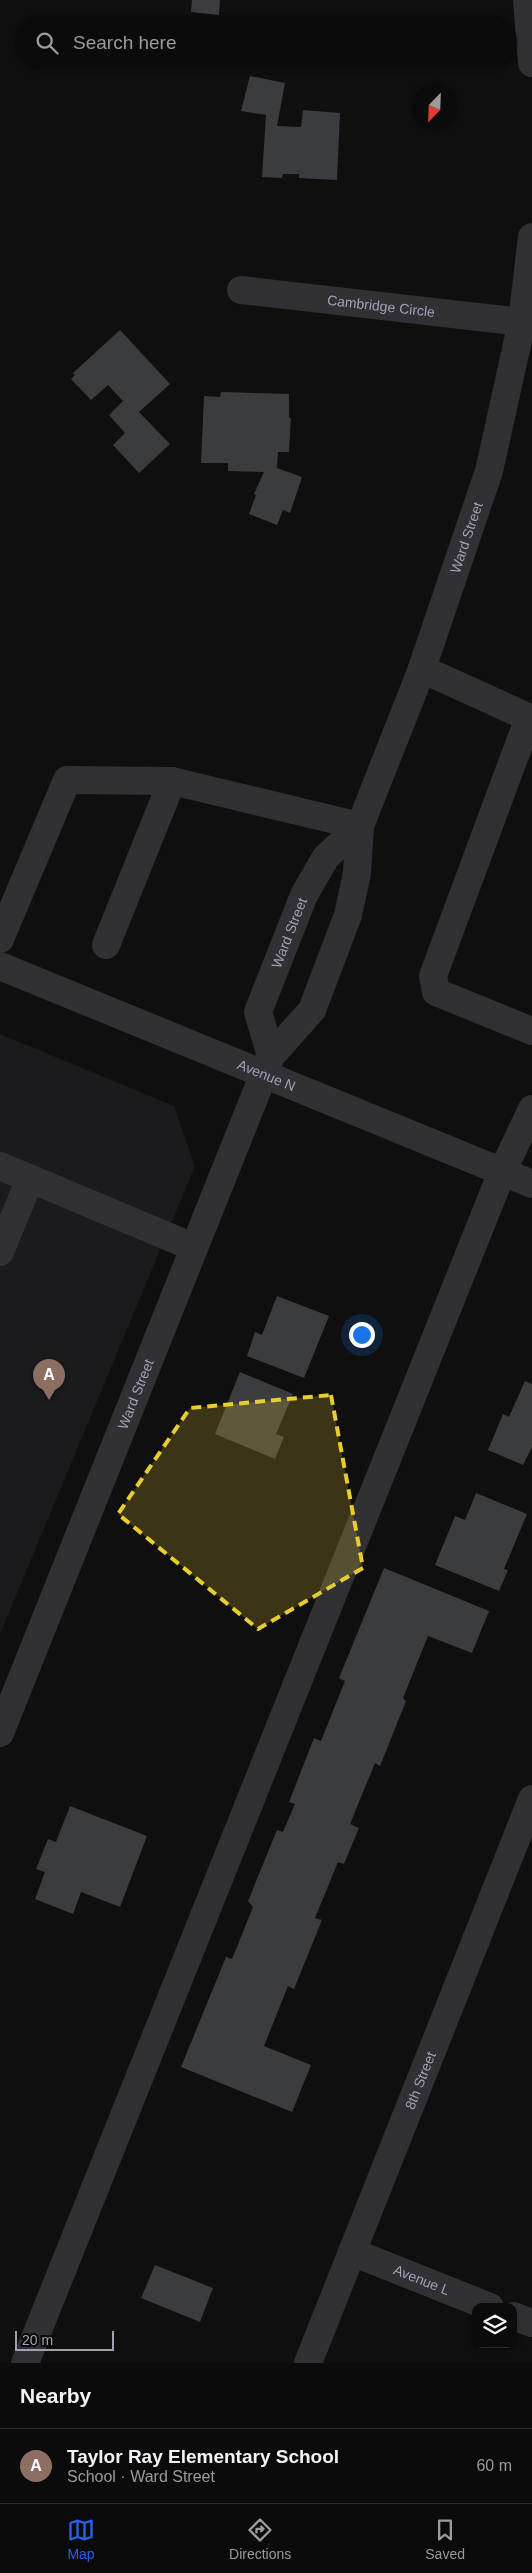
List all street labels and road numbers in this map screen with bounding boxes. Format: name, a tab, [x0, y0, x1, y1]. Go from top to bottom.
street label: Cambridge Circle	[326, 292, 436, 320]
street label: Ward Street	[447, 500, 486, 575]
street label: Ward Street	[268, 895, 310, 970]
street label: Avenue N	[235, 1056, 298, 1094]
street label: Ward Street	[114, 1357, 157, 1432]
street label: 8th Street	[402, 2049, 439, 2112]
street label: Avenue L	[391, 2261, 452, 2298]

